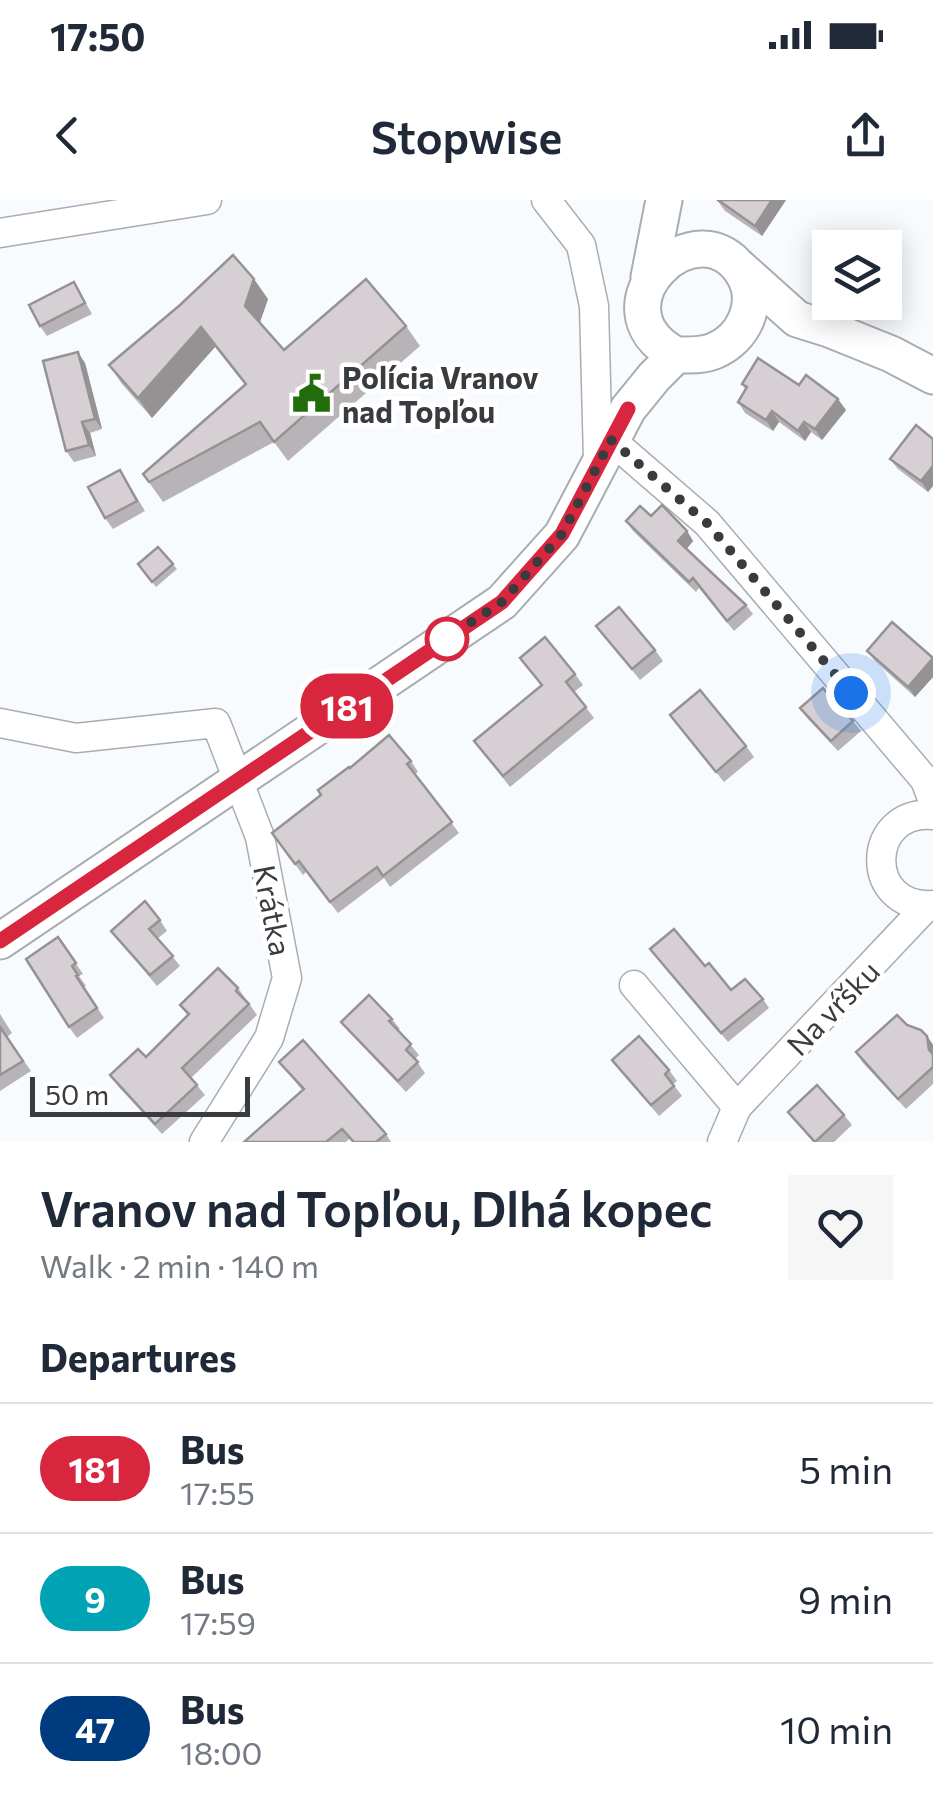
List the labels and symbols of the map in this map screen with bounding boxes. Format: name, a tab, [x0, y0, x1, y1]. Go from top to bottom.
place label: Polícia Vranov nad Topľou	[342, 358, 539, 429]
public building icon: Polícia Vranov nad Topľou	[291, 372, 333, 414]
unlabelled marker	[426, 618, 468, 660]
your location	[826, 668, 876, 718]
line badge: 181	[290, 674, 404, 738]
street label: Krátka	[247, 861, 301, 959]
street label: Na vŕšku	[778, 952, 886, 1062]
scale bar	[30, 1072, 250, 1116]

